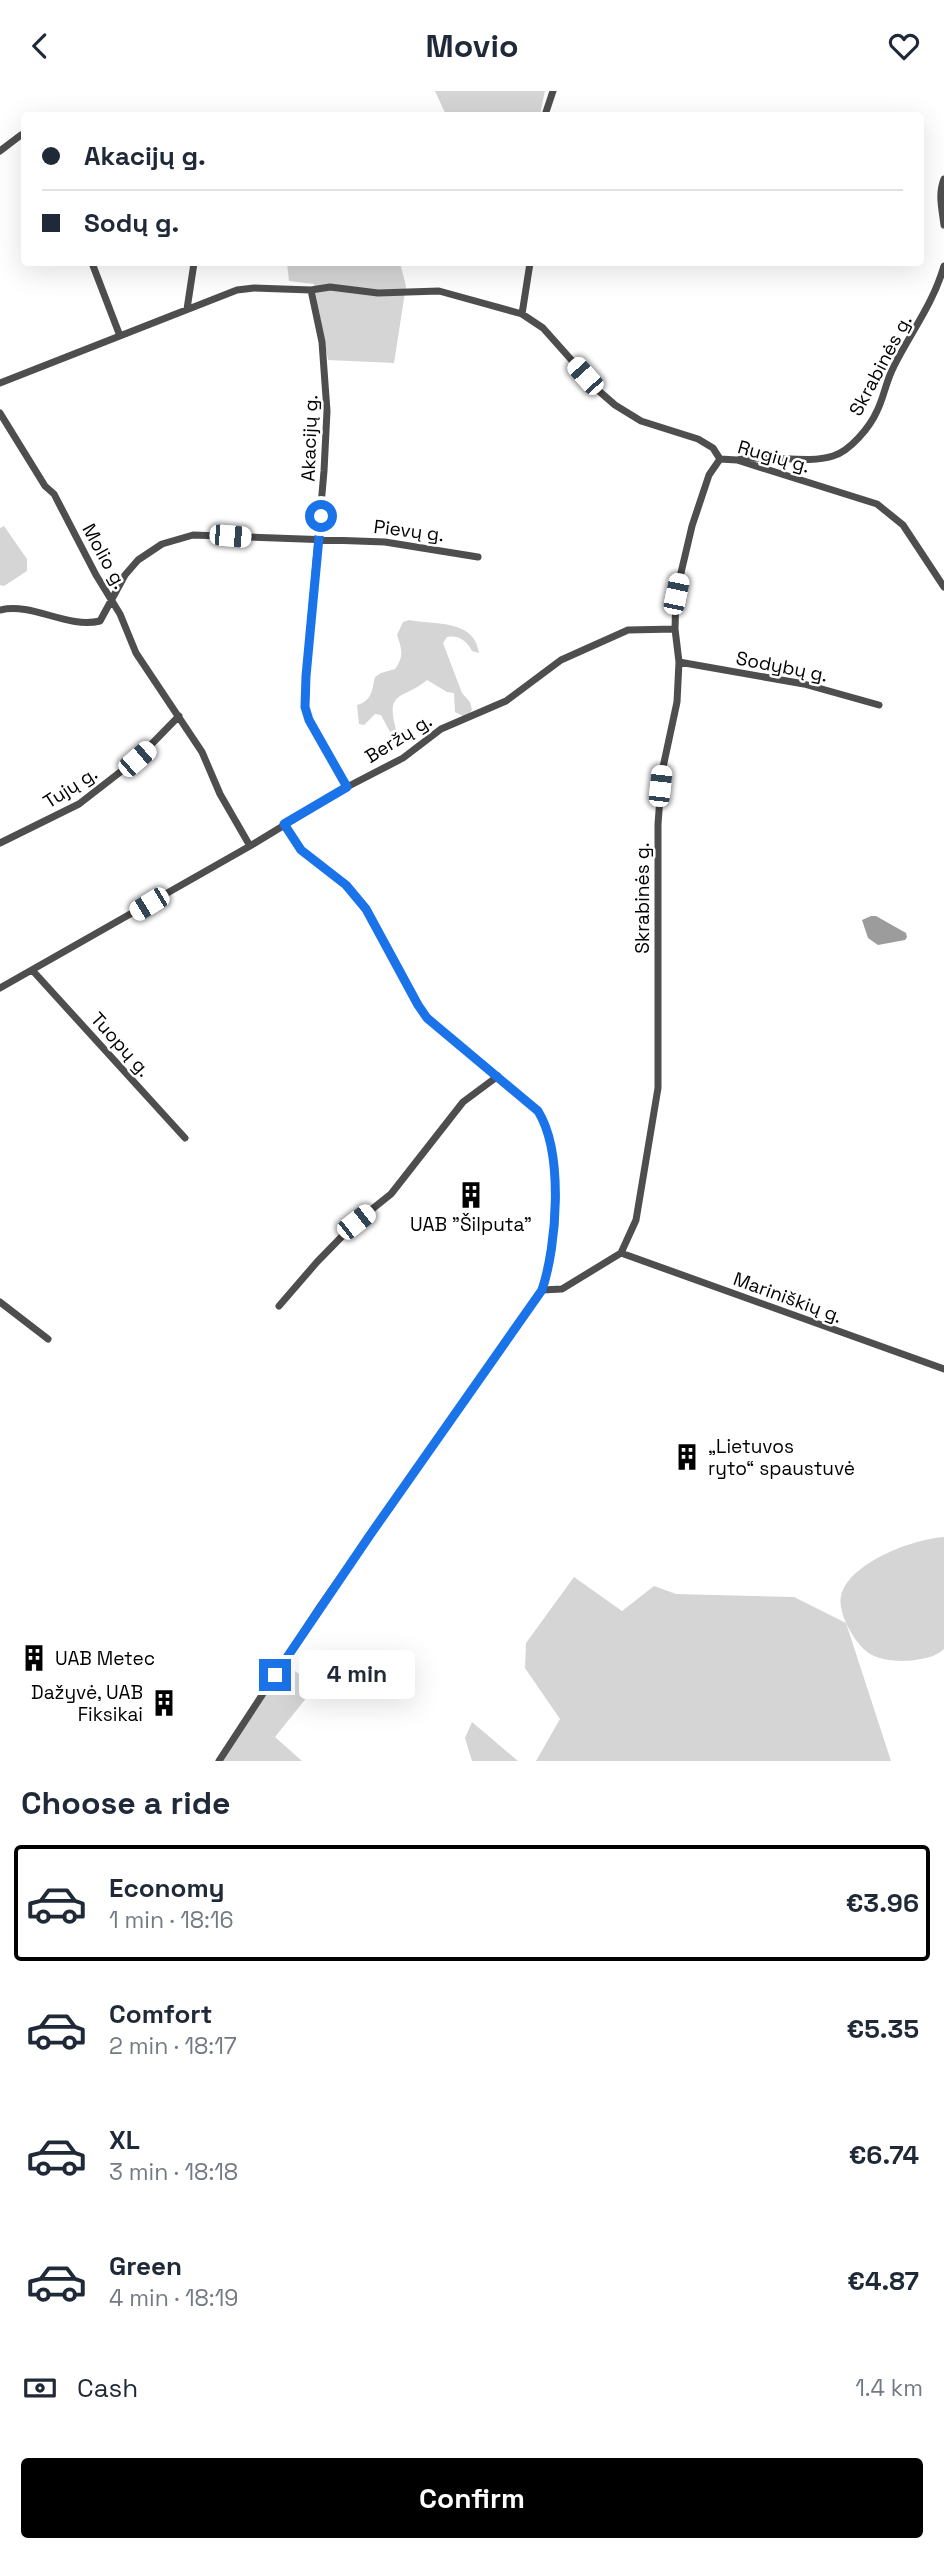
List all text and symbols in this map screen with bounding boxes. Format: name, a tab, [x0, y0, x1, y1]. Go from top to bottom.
text: Movio	[426, 26, 519, 66]
icon: back	[21, 27, 59, 65]
icon: heart	[885, 27, 923, 65]
text: Akacijų g.	[84, 139, 206, 173]
text: Sodų g.	[84, 206, 179, 240]
street label: Skrabinės g.	[843, 310, 918, 420]
car	[564, 353, 607, 399]
street label: Akacijų g.	[295, 394, 324, 482]
street label: Rugių g.	[735, 434, 813, 479]
route start	[305, 500, 337, 532]
street label: Pievų g.	[372, 514, 446, 547]
street label: Molio g.	[76, 519, 133, 593]
car	[209, 524, 252, 548]
car	[662, 571, 691, 617]
street label: Sodybų g.	[734, 645, 830, 688]
street label: Beržų g.	[360, 708, 436, 769]
car	[115, 737, 160, 781]
street label: Tujų g.	[38, 761, 102, 814]
car	[648, 764, 673, 808]
street label: Skrabinės g.	[630, 842, 655, 954]
car	[126, 884, 173, 924]
street label: Tuopų g.	[85, 1007, 156, 1082]
building icon: UAB "Šilputa"	[456, 1180, 486, 1210]
car	[333, 1201, 380, 1243]
place label: UAB "Šilputa"	[410, 1212, 532, 1237]
street label: Mariniškių g.	[730, 1266, 846, 1329]
place label: „Lietuvos ryto“ spaustuvė	[708, 1434, 855, 1481]
building icon: „Lietuvos ryto“ spaustuvė	[672, 1442, 702, 1472]
building icon: UAB Metec	[19, 1643, 49, 1673]
place label: UAB Metec	[55, 1646, 155, 1671]
callout: 4 min	[300, 1651, 415, 1699]
route end	[259, 1659, 291, 1691]
text: 4 min	[327, 1659, 387, 1689]
place label: Dažyvė, UAB Fiksikai	[31, 1680, 143, 1727]
building icon: Dažyvė, UAB Fiksikai	[149, 1688, 179, 1718]
text: Choose a ride	[21, 1783, 231, 1823]
text: Economy	[109, 1871, 225, 1905]
icon: car	[25, 1872, 88, 1935]
text: €3.96	[846, 1886, 919, 1920]
text: 1 min · 18:16	[109, 1905, 234, 1935]
text: Comfort	[109, 1997, 212, 2031]
icon: car	[25, 1998, 88, 2061]
text: €5.35	[847, 2012, 919, 2046]
text: 2 min · 18:17	[109, 2031, 237, 2061]
text: XL	[109, 2123, 140, 2157]
icon: car	[25, 2124, 88, 2187]
text: €6.74	[849, 2138, 919, 2172]
text: 3 min · 18:18	[109, 2157, 238, 2187]
text: Green	[109, 2249, 182, 2283]
icon: car	[25, 2250, 88, 2313]
text: €4.87	[847, 2264, 919, 2298]
text: 4 min · 18:19	[109, 2283, 238, 2313]
icon: cash	[21, 2369, 59, 2407]
text: Cash	[77, 2371, 138, 2405]
text: 1.4 km	[855, 2373, 923, 2403]
button: Confirm	[21, 2458, 923, 2538]

